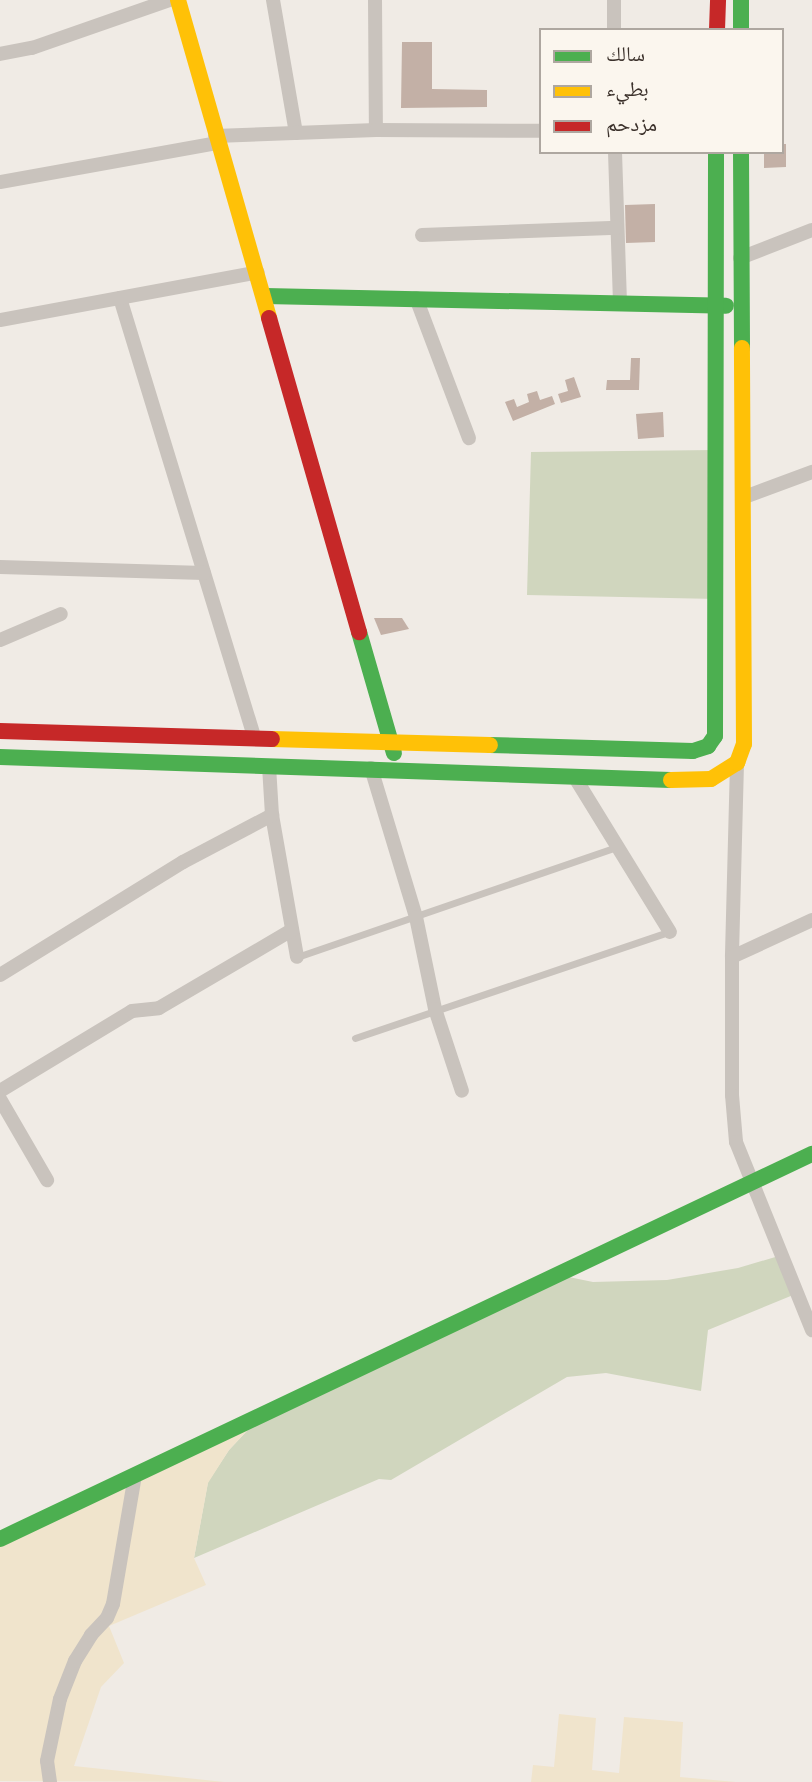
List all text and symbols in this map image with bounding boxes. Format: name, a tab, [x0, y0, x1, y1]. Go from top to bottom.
legend	[539, 28, 784, 154]
text: سالك	[606, 41, 645, 65]
text: بطيء	[606, 76, 649, 100]
text: مزدحم	[606, 111, 657, 135]

